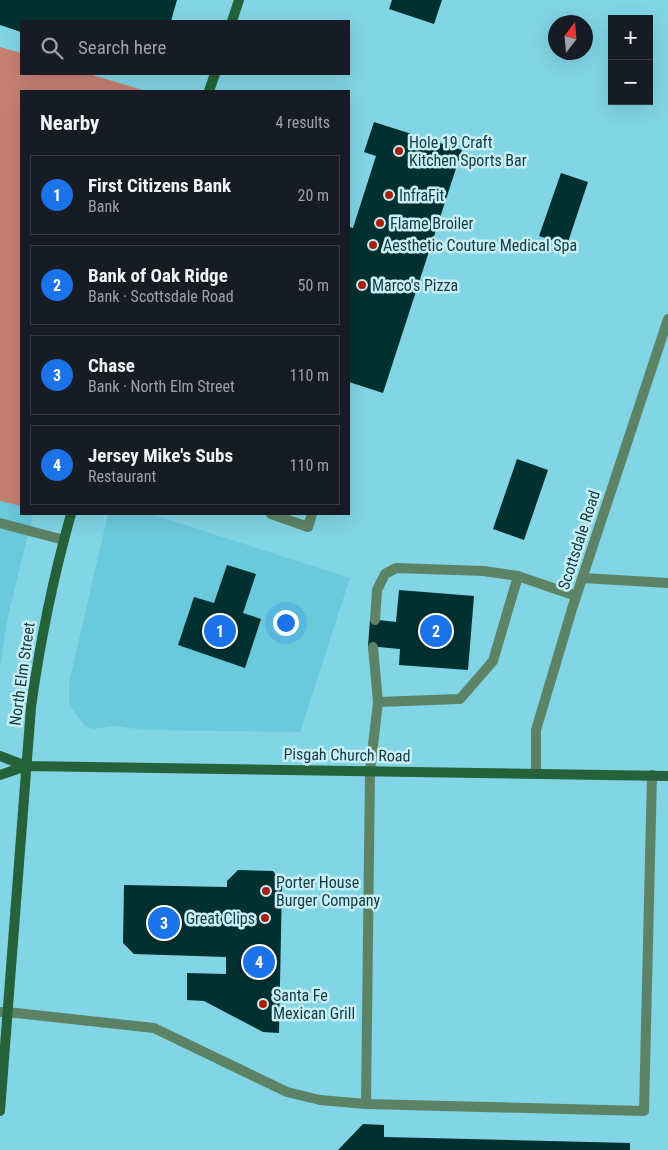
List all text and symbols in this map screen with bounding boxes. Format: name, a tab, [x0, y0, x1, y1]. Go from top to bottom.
north arrow	[548, 15, 593, 60]
map controls	[608, 15, 653, 105]
button: +	[608, 15, 653, 60]
search box	[20, 20, 350, 75]
icon: search	[38, 34, 66, 62]
text: Search here	[78, 36, 166, 59]
button: −	[608, 60, 653, 105]
text: Nearby	[40, 111, 99, 135]
text: 4 results	[275, 113, 330, 132]
place label: Hole 19 Craft Kitchen Sports Bar	[409, 133, 527, 170]
marker: Hole 19 Craft Kitchen Sports Bar	[393, 145, 405, 157]
text: First Citizens Bank	[88, 174, 231, 197]
text: 1	[53, 186, 61, 205]
text: 20 m	[297, 186, 329, 205]
place label: InfraFit	[399, 186, 444, 205]
marker: InfraFit	[383, 189, 395, 201]
text: Bank	[88, 197, 119, 216]
place label: Flame Broiler	[390, 214, 474, 233]
marker: Flame Broiler	[374, 217, 386, 229]
place label: Aesthetic Couture Medical Spa	[383, 236, 577, 255]
marker: Aesthetic Couture Medical Spa	[367, 239, 379, 251]
text: Bank of Oak Ridge	[88, 264, 228, 287]
text: 2	[53, 276, 61, 295]
text: 50 m	[297, 276, 329, 295]
place label: Marco's Pizza	[372, 276, 458, 295]
marker: Marco's Pizza	[356, 279, 368, 291]
text: Bank · Scottsdale Road	[88, 287, 234, 306]
text: Chase	[88, 354, 135, 377]
text: 3	[53, 366, 61, 385]
text: 110 m	[290, 366, 329, 385]
text: Bank · North Elm Street	[88, 377, 235, 396]
text: Jersey Mike's Subs	[88, 444, 233, 467]
text: 4	[53, 456, 61, 475]
text: 110 m	[290, 456, 329, 475]
text: Restaurant	[88, 467, 156, 486]
street label: Scottsdale Road	[554, 488, 604, 592]
your location	[273, 610, 299, 636]
pin: 1	[204, 612, 236, 650]
pin: 2	[420, 612, 452, 650]
street label: North Elm Street	[5, 621, 39, 727]
street label: Pisgah Church Road	[283, 744, 411, 766]
place label: Porter House Burger Company	[276, 873, 381, 910]
marker: Porter House Burger Company	[260, 885, 272, 897]
pin: 3	[148, 904, 180, 942]
place label: Great Clips	[186, 909, 255, 928]
marker: Great Clips	[259, 912, 271, 924]
pin: 4	[243, 943, 275, 981]
place label: Santa Fe Mexican Grill	[273, 986, 355, 1023]
marker: Santa Fe Mexican Grill	[257, 998, 269, 1010]

